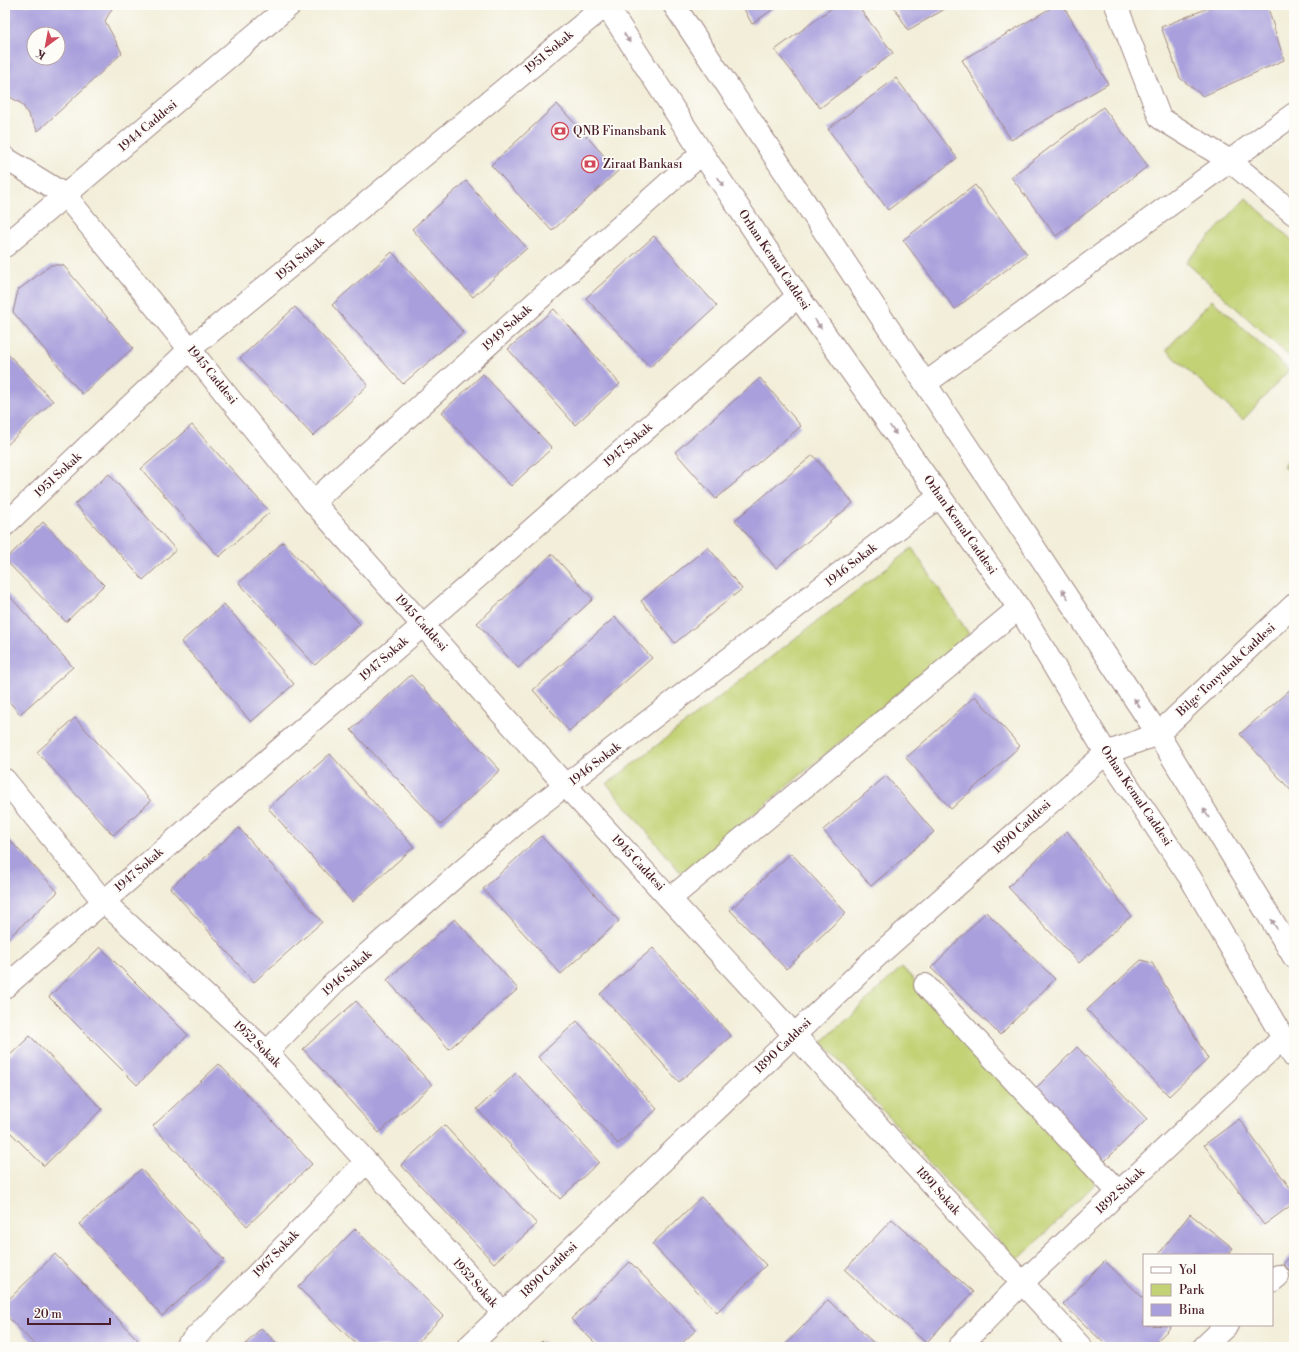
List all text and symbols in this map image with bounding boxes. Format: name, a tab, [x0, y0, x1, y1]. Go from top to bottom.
north arrow	[26, 26, 66, 66]
street label: 1951 Sokak	[522, 27, 577, 77]
one-way arrow	[624, 32, 631, 44]
text: K	[33, 45, 49, 62]
street label: 1944 Caddesi	[116, 97, 180, 155]
bank icon: QNB Finansbank	[550, 121, 570, 141]
place label: QNB Finansbank	[573, 124, 667, 139]
bank icon: Ziraat Bankası	[580, 154, 600, 174]
place label: Ziraat Bankası	[603, 157, 682, 172]
one-way arrow	[717, 177, 725, 187]
street label: Orhan Kemal Caddesi	[735, 207, 813, 313]
street label: 1951 Sokak	[273, 234, 328, 284]
street label: 1949 Sokak	[479, 301, 535, 354]
one-way arrow	[814, 319, 822, 330]
street label: 1945 Caddesi	[184, 343, 240, 407]
street label: 1947 Sokak	[601, 419, 656, 470]
one-way arrow	[889, 425, 897, 435]
street label: 1951 Sokak	[31, 449, 85, 501]
street label: Orhan Kemal Caddesi	[920, 472, 1000, 578]
street label: 1946 Sokak	[822, 540, 880, 590]
one-way arrow	[1061, 589, 1069, 599]
street label: 1945 Caddesi	[392, 591, 450, 655]
street label: Bilge Tonyukuk Caddesi	[1173, 620, 1279, 720]
street label: 1947 Sokak	[357, 633, 412, 684]
one-way arrow	[1133, 697, 1141, 708]
street label: 1946 Sokak	[566, 739, 624, 789]
street label: Orhan Kemal Caddesi	[1097, 743, 1175, 849]
street label: 1890 Caddesi	[990, 797, 1054, 857]
one-way arrow	[1202, 808, 1210, 818]
street label: 1945 Caddesi	[608, 832, 668, 894]
street label: 1947 Sokak	[112, 844, 167, 895]
one-way arrow	[1270, 918, 1277, 930]
street label: 1946 Sokak	[319, 946, 375, 999]
street label: 1890 Caddesi	[751, 1015, 815, 1077]
street label: 1952 Sokak	[230, 1018, 285, 1071]
street label: 1891 Sokak	[913, 1164, 964, 1219]
street label: 1892 Sokak	[1092, 1164, 1148, 1217]
street label: 1967 Sokak	[250, 1227, 303, 1281]
street label: 1890 Caddesi	[517, 1239, 581, 1301]
legend	[1143, 1254, 1273, 1326]
street label: 1952 Sokak	[449, 1255, 501, 1311]
text: Yol	[1178, 1263, 1197, 1278]
text: Park	[1179, 1283, 1205, 1298]
scale bar	[28, 1300, 110, 1326]
text: Bina	[1178, 1303, 1206, 1318]
text: 20 m	[34, 1307, 62, 1322]

